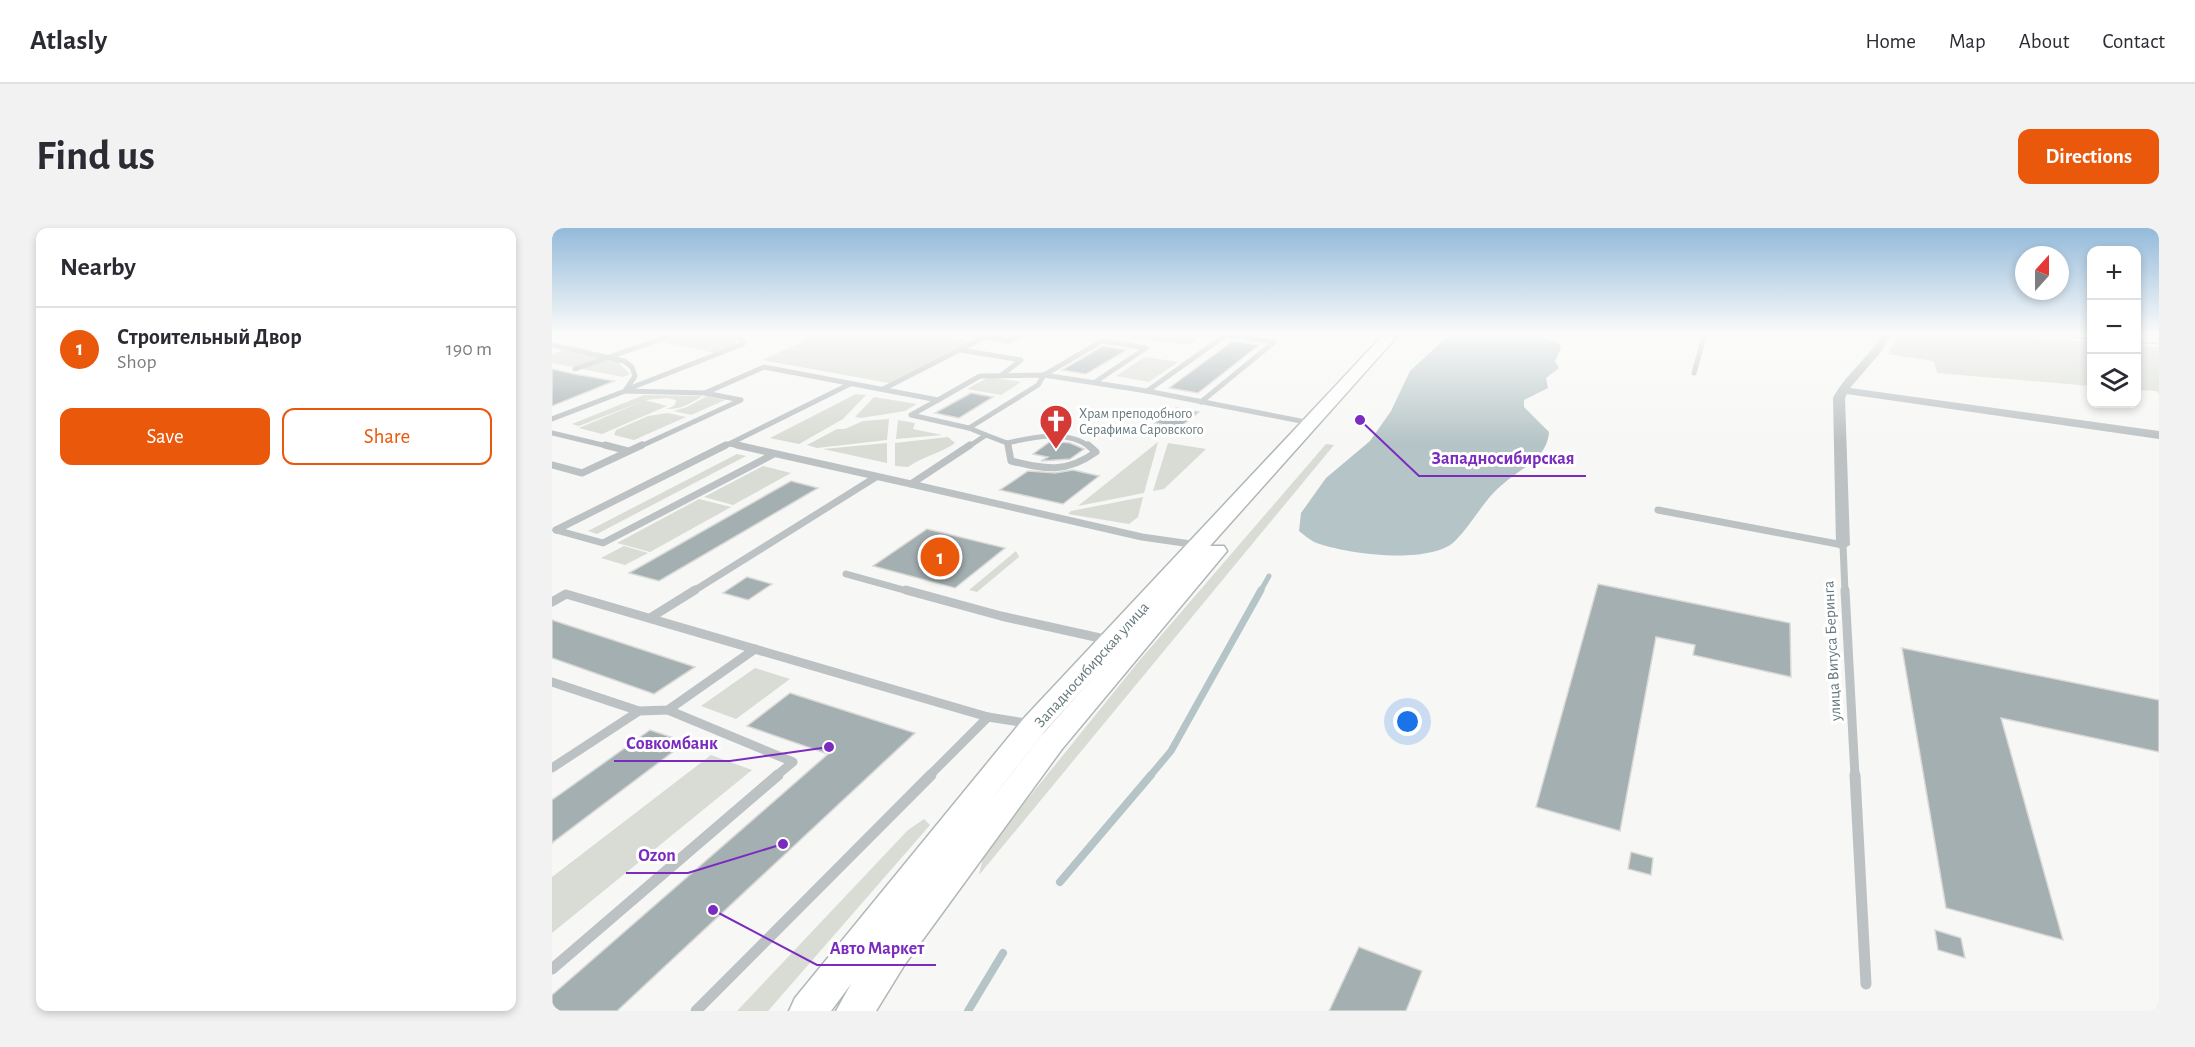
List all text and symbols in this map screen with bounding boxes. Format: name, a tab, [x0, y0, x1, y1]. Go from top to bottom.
text: Atlasly	[30, 27, 107, 55]
text: Home	[1865, 31, 1916, 52]
text: Map	[1949, 31, 1986, 52]
text: About	[2019, 31, 2069, 52]
text: Contact	[2102, 31, 2165, 52]
button: Directions	[2018, 129, 2159, 184]
text: Find us	[36, 135, 155, 177]
north arrow	[2015, 246, 2069, 300]
map controls	[2087, 246, 2141, 408]
button: +	[2087, 246, 2141, 300]
text: Nearby	[60, 254, 136, 280]
button: −	[2087, 300, 2141, 354]
text: Строительный Двор	[117, 326, 302, 348]
text: 1	[76, 339, 83, 359]
text: 190 m	[446, 339, 492, 359]
text: Shop	[117, 352, 157, 372]
button: layers	[2087, 354, 2141, 408]
church icon: Храм преподобного Серафима Саровского	[1038, 403, 1074, 450]
place label: Храм преподобного Серафима Саровского	[1079, 407, 1204, 437]
button: Save	[60, 408, 270, 465]
button: Share	[282, 408, 492, 465]
callout: Западносибирская	[1419, 440, 1586, 476]
text: Западносибирская	[1432, 450, 1575, 468]
pin: 1	[920, 534, 960, 580]
street label: улица Витуса Беринга	[1820, 580, 1845, 723]
street label: Западносибирская улица	[1031, 599, 1153, 731]
your location	[1393, 707, 1422, 736]
callout: Совкомбанк	[614, 725, 730, 761]
text: Совкомбанк	[626, 735, 718, 753]
callout: Ozon	[626, 837, 688, 873]
text: Ozon	[638, 847, 676, 865]
callout: Авто Маркет	[817, 929, 936, 965]
text: Авто Маркет	[830, 940, 925, 958]

